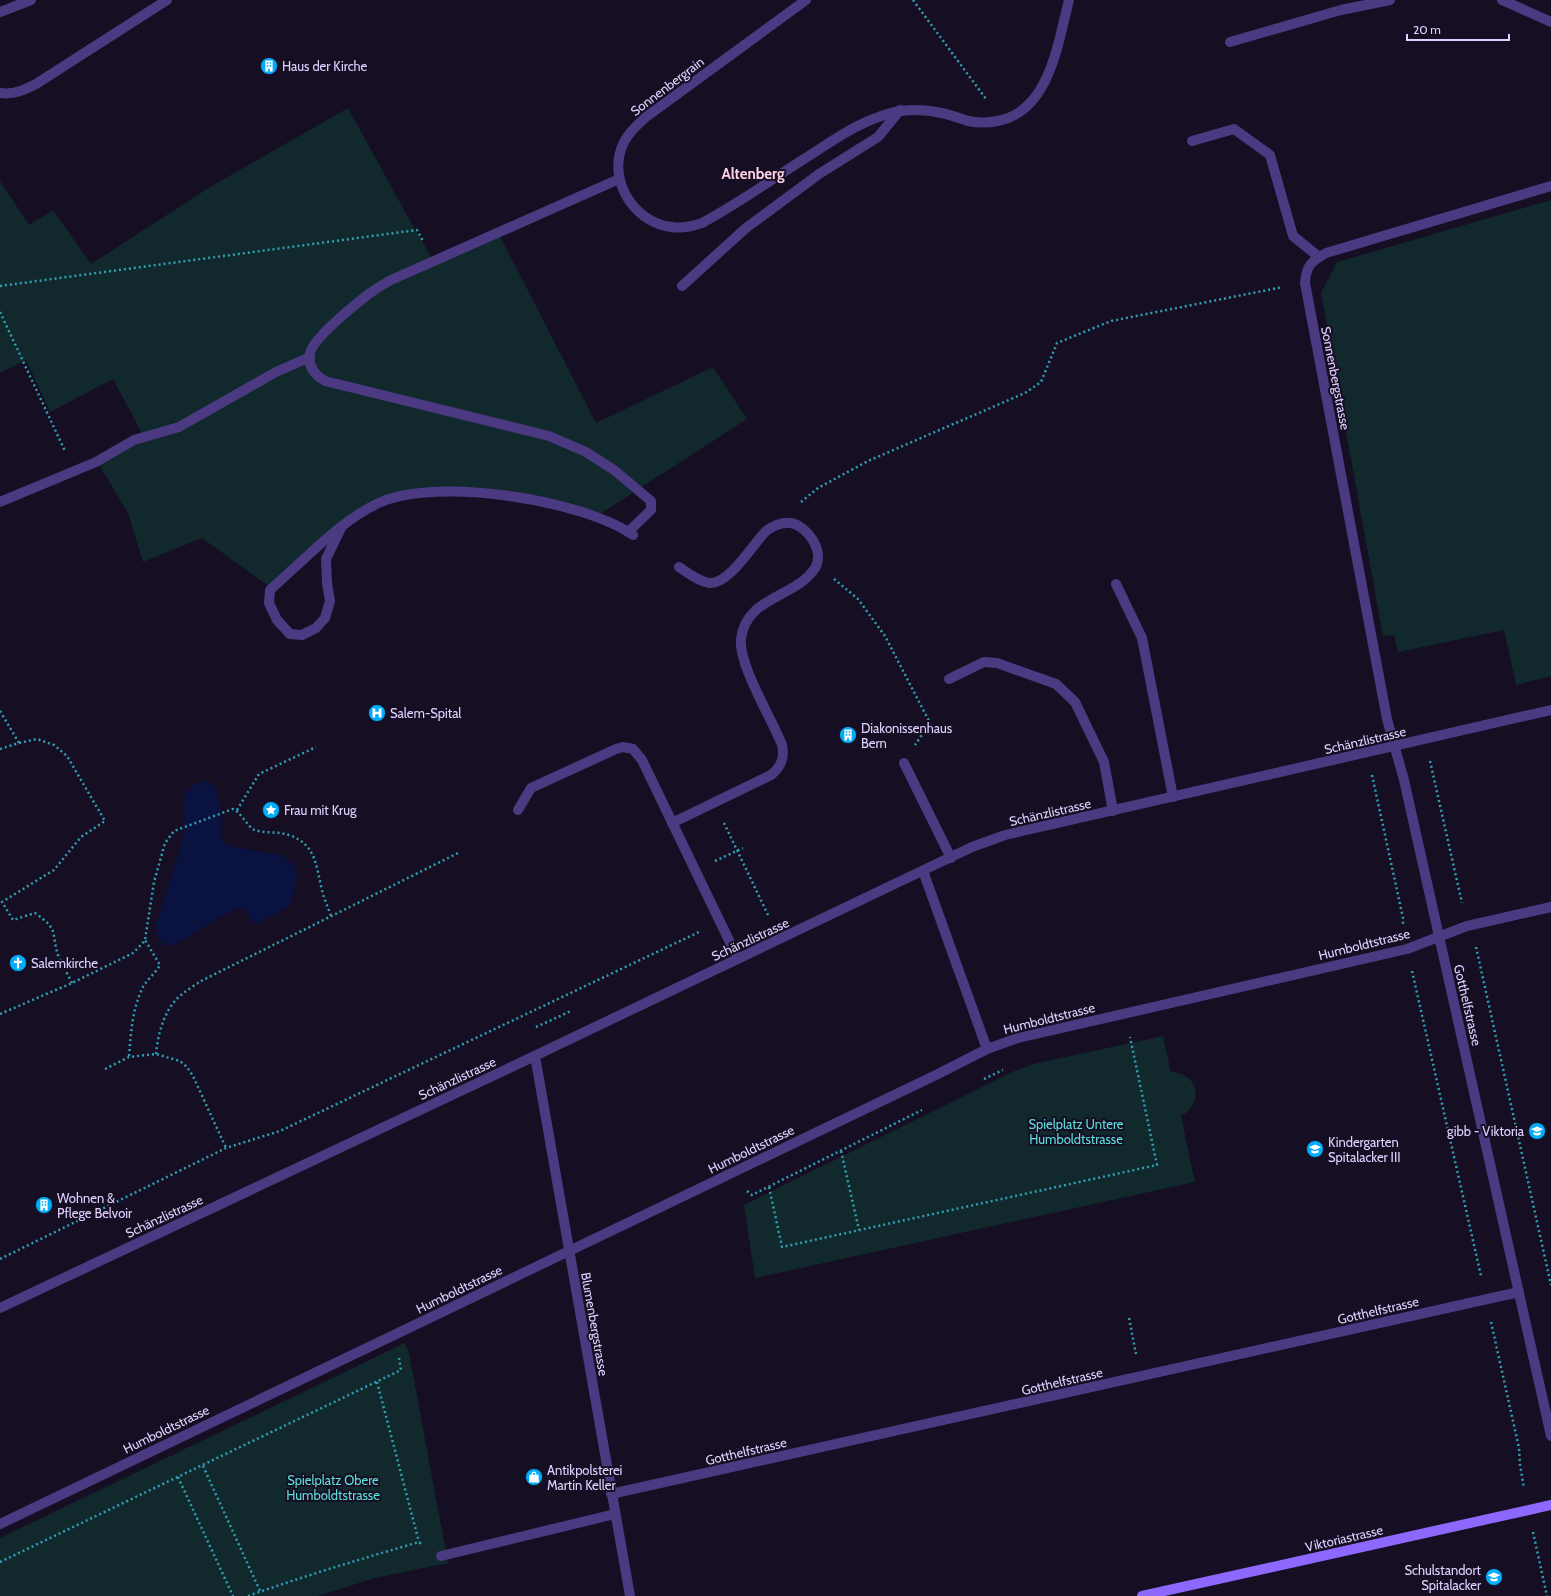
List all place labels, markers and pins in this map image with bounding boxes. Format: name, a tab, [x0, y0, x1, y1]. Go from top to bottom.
building icon: Haus der Kirche	[259, 56, 279, 76]
place label: Haus der Kirche	[282, 58, 368, 74]
hospital icon: Salem-Spital	[367, 703, 387, 723]
place label: Salem-Spital	[390, 705, 461, 721]
place label: Diakonissenhaus Bern	[861, 720, 953, 751]
building icon: Diakonissenhaus Bern	[838, 725, 858, 745]
place icon: Frau mit Krug	[261, 800, 281, 820]
place label: Frau mit Krug	[284, 802, 357, 818]
church icon: Salemkirche	[8, 953, 28, 973]
place label: Salemkirche	[31, 955, 98, 971]
school or university icon: gibb - Viktoria	[1527, 1121, 1547, 1141]
place label: gibb - Viktoria	[1447, 1123, 1525, 1139]
place label: Kindergarten Spitalacker III	[1328, 1134, 1401, 1165]
school or university icon: Kindergarten Spitalacker III	[1305, 1139, 1325, 1159]
place label: Wohnen & Pflege Belvoir	[57, 1190, 133, 1221]
building icon: Wohnen & Pflege Belvoir	[34, 1195, 54, 1215]
place label: Antikpolsterei Martin Keller	[547, 1462, 622, 1493]
shop icon: Antikpolsterei Martin Keller	[524, 1467, 544, 1487]
place label: Schulstandort Spitalacker	[1404, 1562, 1482, 1593]
school or university icon: Schulstandort Spitalacker	[1484, 1567, 1504, 1587]

